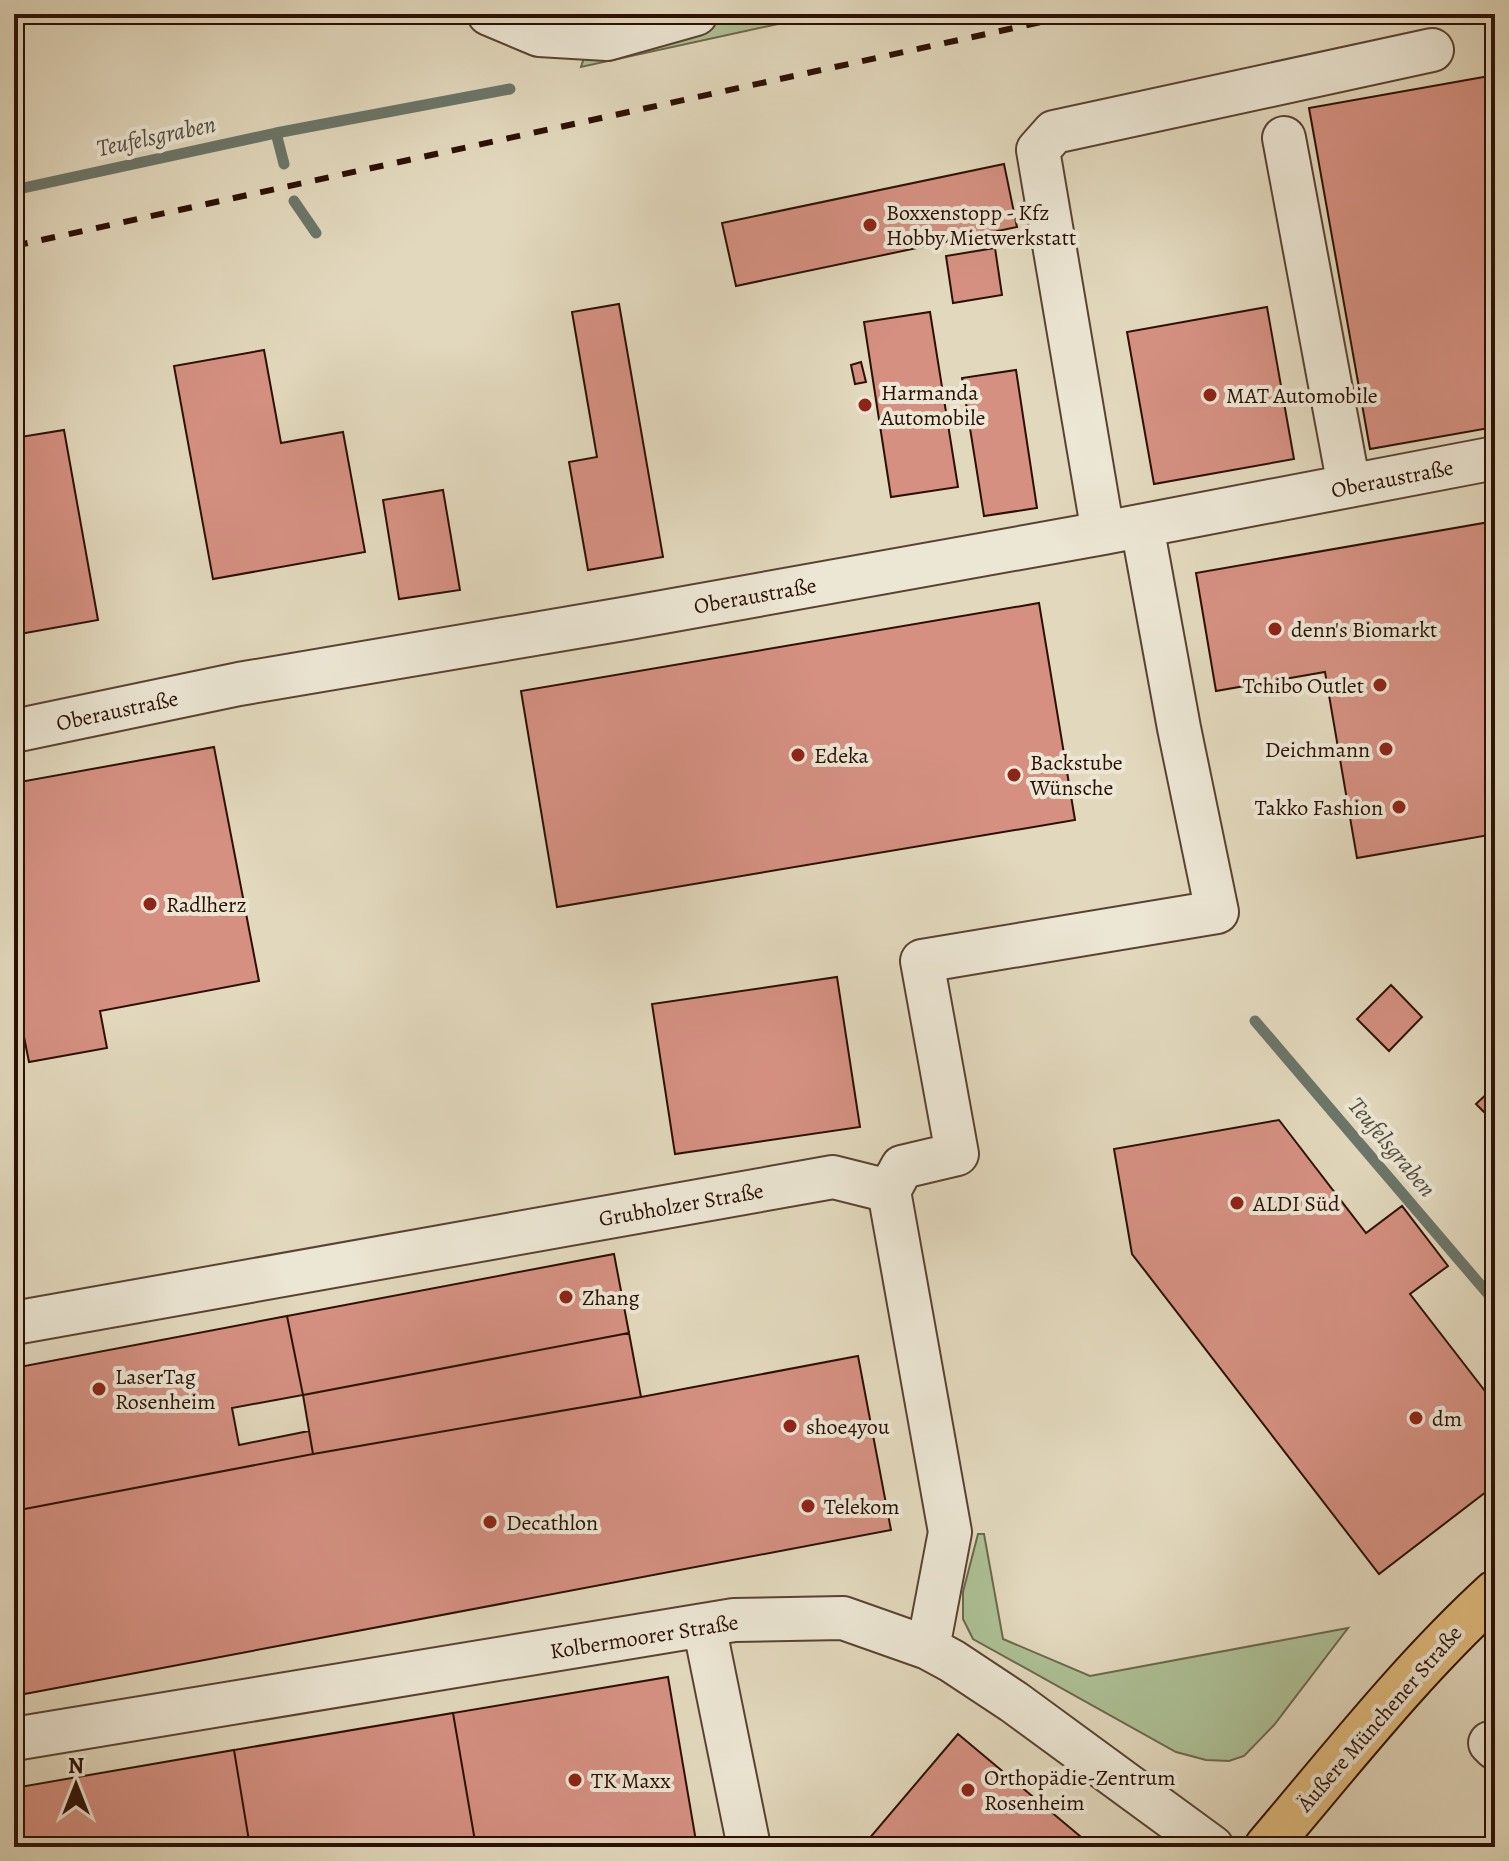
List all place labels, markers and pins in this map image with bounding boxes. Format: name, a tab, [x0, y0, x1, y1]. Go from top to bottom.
place label: Boxxenstopp - Kfz Hobby Mietwerkstatt	[886, 198, 1076, 253]
marker: Boxxenstopp - Kfz Hobby Mietwerkstatt	[861, 216, 879, 234]
place label: Harmanda Automobile	[880, 378, 985, 433]
place label: MAT Automobile	[1226, 381, 1378, 411]
marker: MAT Automobile	[1201, 386, 1219, 404]
marker: Harmanda Automobile	[856, 396, 874, 414]
place label: denn's Biomarkt	[1291, 615, 1437, 645]
marker: denn's Biomarkt	[1266, 620, 1284, 638]
place label: Tchibo Outlet	[1243, 671, 1364, 701]
marker: Tchibo Outlet	[1371, 676, 1389, 694]
place label: Deichmann	[1265, 735, 1370, 765]
marker: Deichmann	[1377, 740, 1395, 758]
place label: Edeka	[814, 741, 870, 771]
marker: Edeka	[789, 746, 807, 764]
place label: Backstube Wünsche	[1029, 748, 1123, 803]
marker: Backstube Wünsche	[1005, 766, 1023, 784]
place label: Takko Fashion	[1255, 793, 1383, 823]
marker: Takko Fashion	[1390, 798, 1408, 816]
place label: Radlherz	[166, 890, 247, 920]
marker: Radlherz	[141, 895, 159, 913]
place label: ALDI Süd	[1252, 1189, 1340, 1219]
marker: ALDI Süd	[1228, 1194, 1246, 1212]
place label: Zhang	[582, 1283, 640, 1313]
marker: Zhang	[557, 1288, 575, 1306]
place label: LaserTag Rosenheim	[115, 1362, 216, 1417]
marker: LaserTag Rosenheim	[90, 1380, 108, 1398]
place label: dm	[1432, 1404, 1462, 1434]
marker: dm	[1407, 1409, 1425, 1427]
place label: shoe4you	[806, 1412, 890, 1442]
marker: shoe4you	[781, 1417, 799, 1435]
place label: Telekom	[824, 1492, 900, 1522]
marker: Telekom	[799, 1497, 817, 1515]
place label: Decathlon	[506, 1508, 598, 1538]
marker: Decathlon	[481, 1513, 499, 1531]
place label: Orthopädie-Zentrum Rosenheim	[984, 1763, 1176, 1818]
place label: TK Maxx	[591, 1766, 671, 1796]
marker: TK Maxx	[566, 1771, 584, 1789]
marker: Orthopädie-Zentrum Rosenheim	[959, 1781, 977, 1799]

